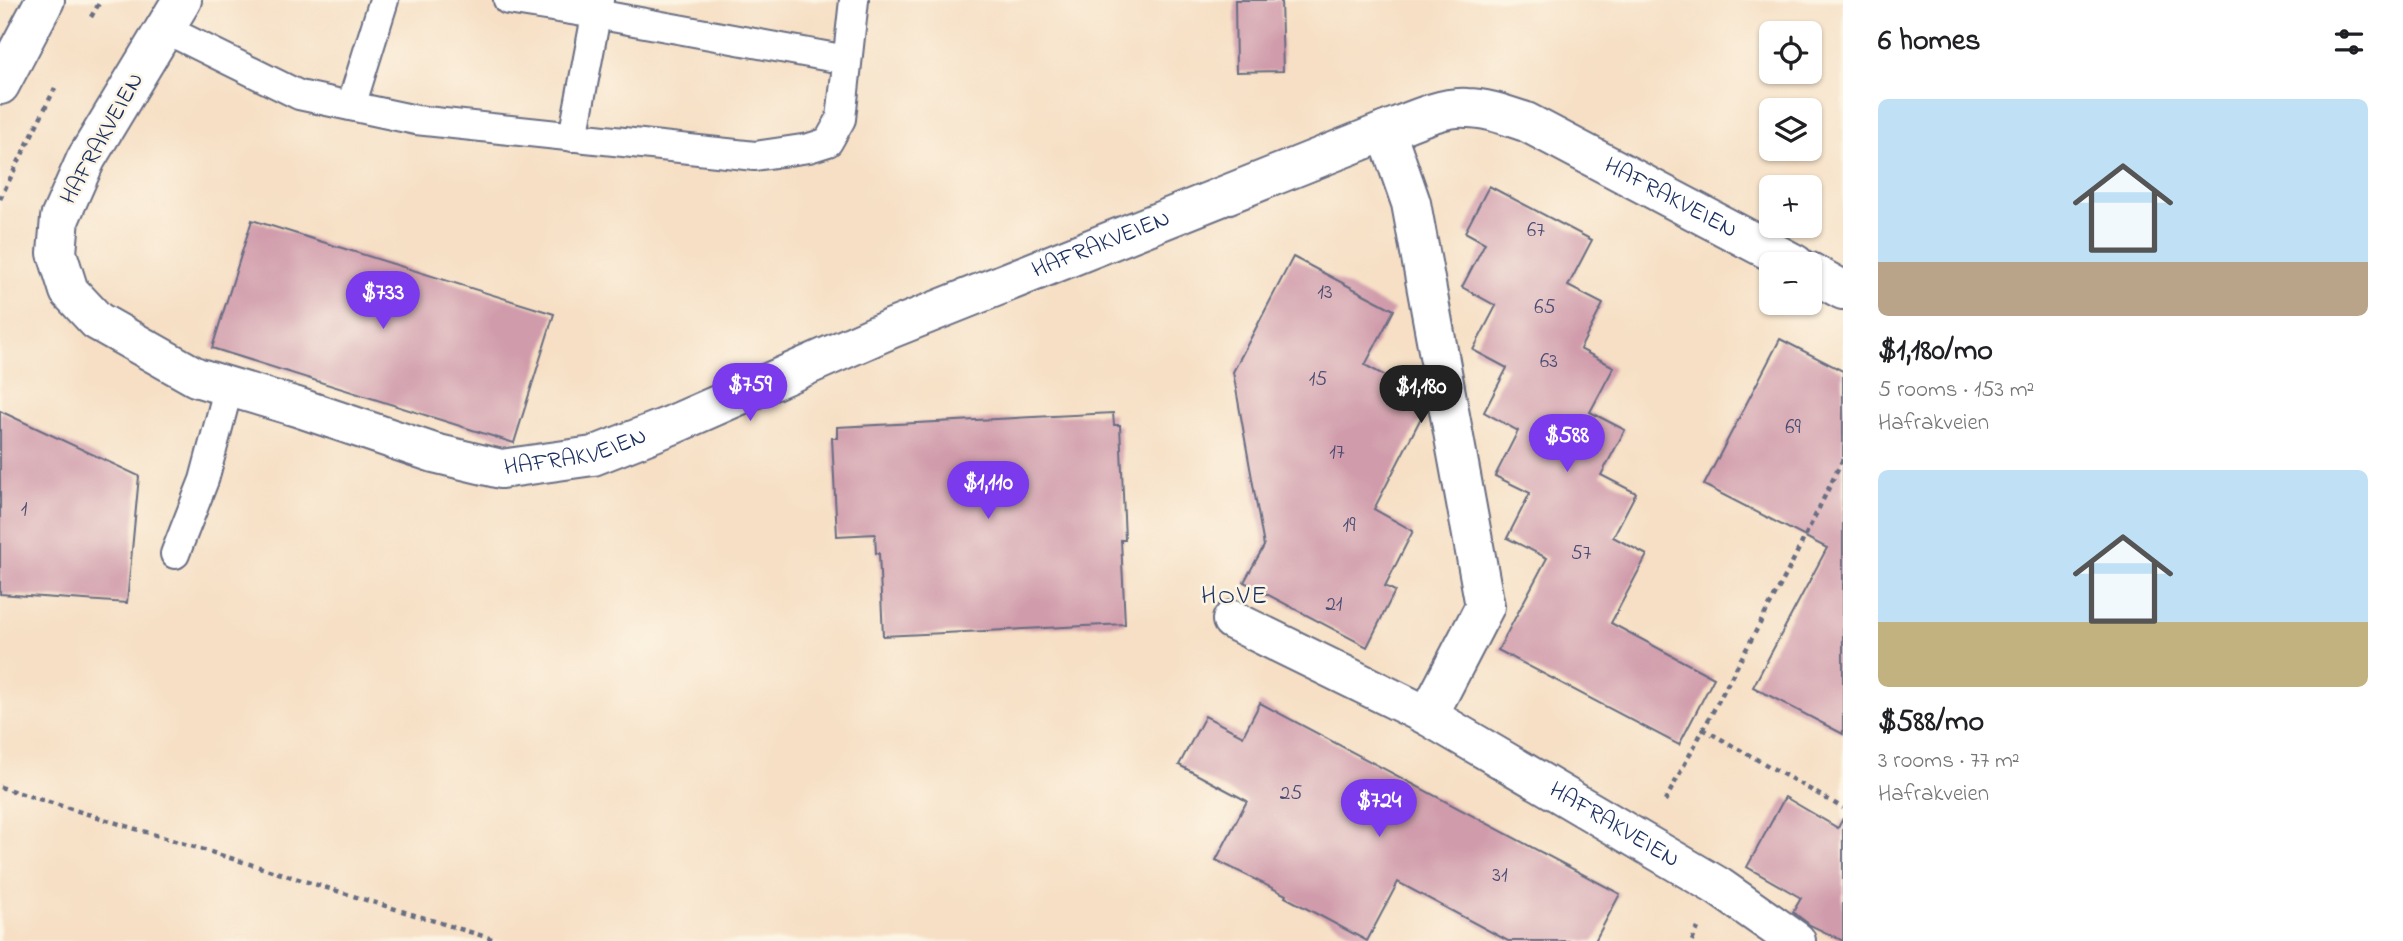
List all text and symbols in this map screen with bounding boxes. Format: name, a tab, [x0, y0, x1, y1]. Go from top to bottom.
text: 6 homes	[1878, 20, 1981, 64]
map controls	[1759, 21, 1822, 315]
button: locate	[1759, 21, 1822, 84]
icon: filters	[2330, 23, 2368, 61]
street label: HAFRAKVEIEN	[52, 67, 154, 211]
button: layers	[1759, 98, 1822, 161]
icon: home	[2060, 145, 2186, 271]
street label: HAFRAKVEIEN	[1598, 149, 1743, 248]
button: +	[1759, 175, 1822, 238]
street label: HAFRAKVEIEN	[1027, 201, 1175, 288]
house number: 67	[1527, 216, 1545, 246]
button: −	[1759, 252, 1822, 315]
pin: $733	[342, 272, 424, 331]
text: $733	[362, 277, 404, 310]
house number: 13	[1317, 278, 1333, 308]
house number: 65	[1534, 293, 1556, 323]
text: $1,180/mo	[1878, 330, 1993, 374]
house number: 63	[1540, 347, 1558, 377]
pin: $759	[709, 364, 791, 423]
house number: 15	[1309, 365, 1327, 395]
pin: $1,180	[1364, 366, 1478, 425]
text: $759	[728, 369, 772, 402]
text: $1,180	[1395, 371, 1447, 404]
text: 5 rooms · 153 m²	[1878, 374, 2034, 407]
text: Hafrakveien	[1878, 407, 1989, 440]
house number: 69	[1785, 413, 1801, 443]
pin: $588	[1526, 414, 1608, 474]
street label: HAFRAKVEIEN	[502, 419, 652, 486]
text: $588	[1545, 420, 1589, 453]
house number: 17	[1329, 438, 1345, 468]
pin: $1,110	[931, 462, 1045, 521]
text: $1,110	[963, 467, 1013, 500]
house number: 1	[21, 495, 28, 525]
house number: 19	[1343, 511, 1356, 541]
icon: home	[2060, 516, 2186, 642]
house number: 57	[1571, 539, 1592, 569]
district label: HOVE	[1201, 578, 1269, 616]
house number: 21	[1325, 590, 1343, 620]
text: $588/mo	[1878, 701, 1984, 745]
text: 3 rooms · 77 m²	[1878, 745, 2020, 778]
street label: HAFRAKVEIEN	[1542, 773, 1686, 877]
text: Hafrakveien	[1878, 778, 1989, 811]
house number: 25	[1280, 779, 1302, 809]
pin: $724	[1338, 780, 1420, 839]
text: $724	[1357, 785, 1401, 818]
house number: 31	[1492, 861, 1508, 891]

